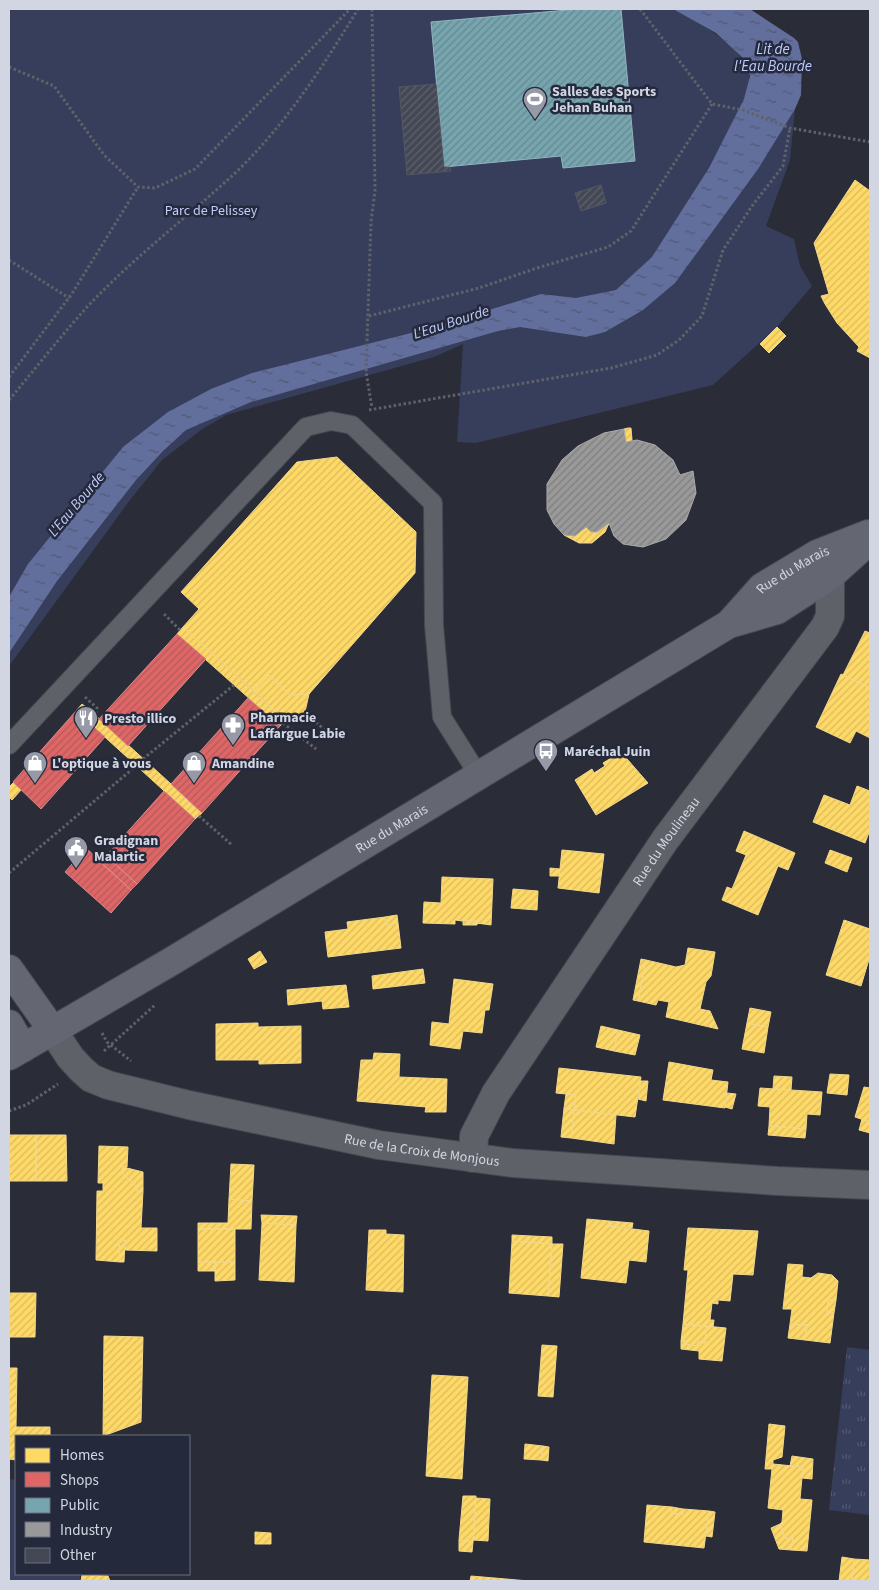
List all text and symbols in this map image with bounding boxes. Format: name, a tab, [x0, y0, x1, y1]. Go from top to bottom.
water label: Lit de l'Eau Bourde	[734, 39, 812, 77]
place label: Salles des Sports Jehan Buhan	[552, 82, 656, 118]
sports icon: Salles des Sports Jehan Buhan	[522, 86, 548, 120]
park label: Parc de Pelissey	[165, 201, 258, 221]
water label: L'Eau Bourde	[410, 300, 492, 345]
water label: L'Eau Bourde	[43, 467, 110, 541]
street label: Rue du Marais	[752, 541, 832, 598]
restaurant icon: Presto illico	[73, 705, 99, 739]
place label: Pharmacie Laffargue Labie	[250, 708, 346, 744]
place label: Presto illico	[104, 709, 177, 729]
pharmacy icon: Pharmacie Laffargue Labie	[220, 712, 246, 746]
bus stop icon: Maréchal Juin	[533, 738, 559, 772]
place label: Maréchal Juin	[564, 742, 650, 762]
shop icon: L'optique à vous	[22, 750, 48, 784]
shop icon: Amandine	[181, 750, 207, 784]
place label: L'optique à vous	[52, 754, 151, 774]
place label: Amandine	[211, 754, 275, 774]
street label: Rue du Moulineau	[628, 793, 705, 890]
street label: Rue du Marais	[352, 799, 432, 859]
place label: Gradignan Malartic	[94, 831, 158, 867]
public building icon: Gradignan Malartic	[63, 835, 89, 869]
street label: Rue de la Croix de Monjous	[342, 1129, 501, 1172]
legend	[15, 1435, 190, 1575]
text: Homes	[60, 1445, 104, 1466]
text: Shops	[60, 1470, 99, 1491]
text: Public	[60, 1495, 99, 1516]
text: Industry	[60, 1520, 112, 1541]
text: Other	[60, 1545, 97, 1566]

